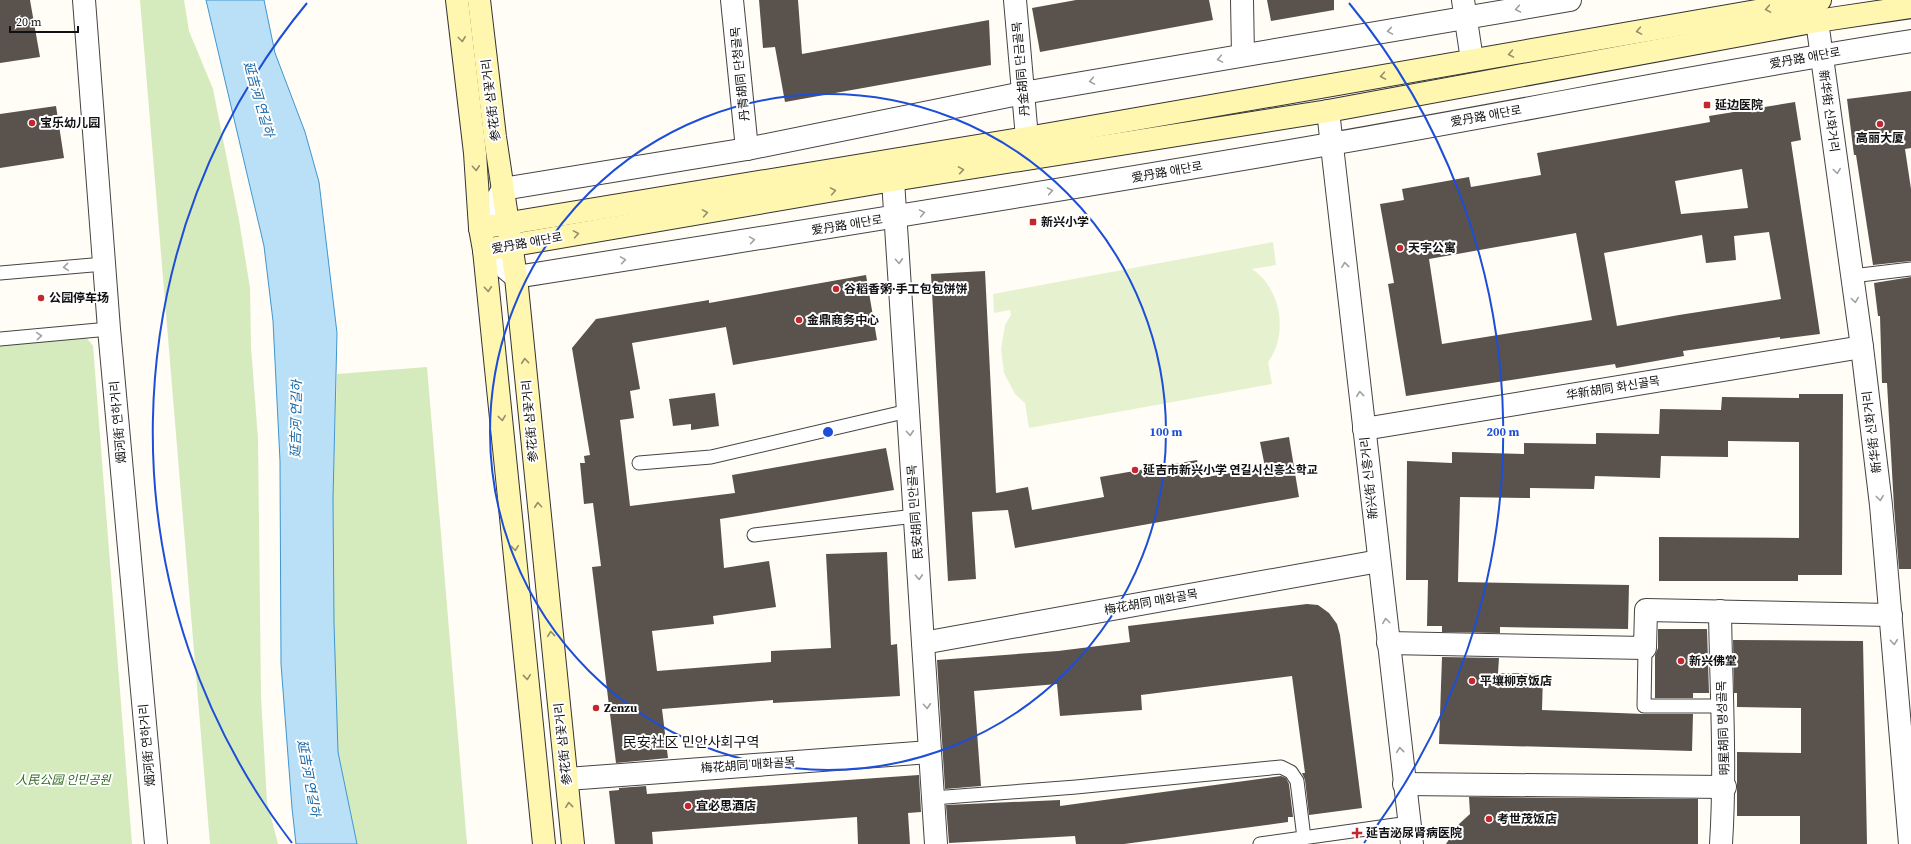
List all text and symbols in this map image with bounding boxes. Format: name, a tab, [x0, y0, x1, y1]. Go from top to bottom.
one-way arrow	[1764, 4, 1771, 13]
one-way arrow	[1515, 5, 1521, 13]
scale bar	[10, 8, 78, 34]
text: 20 m	[16, 14, 42, 30]
street label: 丹金胡同 단금골목	[1009, 21, 1033, 117]
street label: 丹青胡同 단청골목	[727, 26, 753, 122]
one-way arrow	[1387, 26, 1393, 35]
one-way arrow	[1636, 27, 1643, 35]
one-way arrow	[457, 36, 466, 42]
street label: 爱丹路 애단로	[1768, 44, 1842, 72]
one-way arrow	[1508, 49, 1514, 57]
one-way arrow	[1217, 54, 1223, 63]
street label: 参花街 삼꽃거리	[478, 58, 504, 142]
water label: 延吉河 연길하	[240, 59, 278, 141]
street label: 新华街 신화거리	[1815, 69, 1843, 153]
one-way arrow	[1380, 71, 1386, 80]
one-way arrow	[1089, 77, 1095, 85]
place label: 延边医院	[1715, 97, 1763, 113]
marker: 延边医院	[1702, 100, 1712, 110]
street label: 爱丹路 애단로	[1449, 102, 1523, 130]
place label: 宝乐幼儿园	[40, 115, 100, 131]
marker: 宝乐幼儿园	[27, 118, 37, 128]
marker: 高丽大厦	[1875, 119, 1885, 129]
place label: 高丽大厦	[1856, 130, 1904, 146]
street label: 爱丹路 애단로	[1130, 158, 1204, 186]
one-way arrow	[472, 165, 481, 171]
one-way arrow	[958, 166, 964, 175]
one-way arrow	[1832, 168, 1841, 174]
one-way arrow	[830, 187, 836, 196]
one-way arrow	[1047, 188, 1053, 196]
one-way arrow	[701, 209, 708, 217]
one-way arrow	[919, 209, 925, 218]
street label: 爱丹路 애단로	[810, 211, 884, 239]
place label: 新兴小学	[1041, 214, 1089, 230]
marker: 新兴小学	[1028, 217, 1038, 227]
street label: 爱丹路 애단로	[490, 229, 564, 257]
one-way arrow	[573, 231, 579, 239]
one-way arrow	[749, 236, 755, 245]
place label: 天宇公寓	[1408, 240, 1456, 256]
marker: 天宇公寓	[1395, 243, 1405, 253]
one-way arrow	[620, 256, 626, 265]
one-way arrow	[894, 258, 903, 264]
one-way arrow	[63, 262, 69, 271]
one-way arrow	[1341, 262, 1350, 268]
place label: 谷稻香粥·手工包包饼饼	[844, 281, 968, 297]
marker: 谷稻香粥·手工包包饼饼	[831, 284, 841, 294]
one-way arrow	[483, 286, 492, 292]
place label: 公园停车场	[49, 290, 109, 306]
marker: 公园停车场	[36, 293, 46, 303]
one-way arrow	[1850, 297, 1859, 303]
place label: 金鼎商务中心	[807, 312, 879, 328]
marker: 金鼎商务中心	[794, 315, 804, 325]
one-way arrow	[36, 331, 42, 340]
one-way arrow	[520, 358, 529, 364]
street label: 华新胡同 화신골목	[1565, 373, 1661, 403]
water label: 延吉河 연길하	[287, 378, 305, 458]
street label: 参花街 삼꽃거리	[518, 379, 542, 463]
street label: 烟河街 연하거리	[106, 380, 130, 464]
street label: 新华街 신화거리	[1859, 390, 1885, 474]
one-way arrow	[1356, 391, 1365, 397]
one-way arrow	[497, 415, 506, 421]
text: 100 m	[1150, 424, 1183, 440]
text: 200 m	[1487, 424, 1520, 440]
centre of rings	[821, 425, 835, 439]
one-way arrow	[905, 430, 914, 436]
street label: 新兴街 신흥거리	[1357, 436, 1381, 520]
place label: 延吉市新兴小学 연길시신흥소학교	[1143, 462, 1318, 478]
street label: 民安胡同 민안골목	[904, 464, 926, 560]
marker: 延吉市新兴小学 연길시신흥소학교	[1130, 465, 1140, 475]
one-way arrow	[1875, 495, 1884, 501]
one-way arrow	[534, 502, 543, 508]
one-way arrow	[510, 545, 519, 551]
one-way arrow	[915, 574, 923, 580]
street label: 梅花胡同 매화골목	[1103, 586, 1199, 618]
one-way arrow	[1381, 618, 1390, 624]
one-way arrow	[547, 631, 556, 637]
one-way arrow	[1889, 639, 1898, 645]
place label: 新兴佛堂	[1689, 653, 1737, 669]
marker: 新兴佛堂	[1676, 656, 1686, 666]
place label: 平壤柳京饭店	[1480, 673, 1552, 689]
one-way arrow	[523, 674, 532, 680]
marker: 平壤柳京饭店	[1467, 676, 1477, 686]
street label: 明星胡同 명성골목	[1713, 680, 1733, 776]
place label: Zenzu	[604, 700, 638, 716]
street label: 参花街 삼꽃거리	[551, 702, 575, 786]
street label: 烟河街 연하거리	[135, 703, 159, 787]
marker: Zenzu	[591, 703, 601, 713]
one-way arrow	[923, 703, 932, 709]
district label: 民安社区 민안사회구역	[623, 732, 759, 752]
water label: 延吉河 연길하	[294, 738, 324, 820]
one-way arrow	[1396, 747, 1405, 753]
street label: 梅花胡同 매화골목	[700, 754, 796, 776]
park label: 人民公园 인민공원	[16, 772, 111, 788]
place label: 宜必思酒店	[696, 798, 756, 814]
marker: 宜必思酒店	[683, 801, 693, 811]
one-way arrow	[565, 802, 574, 808]
place label: 考世茂饭店	[1497, 811, 1557, 827]
marker: 考世茂饭店	[1484, 814, 1494, 824]
place label: 延吉泌尿肾病医院	[1366, 825, 1462, 841]
marker: 延吉泌尿肾病医院	[1351, 827, 1363, 839]

